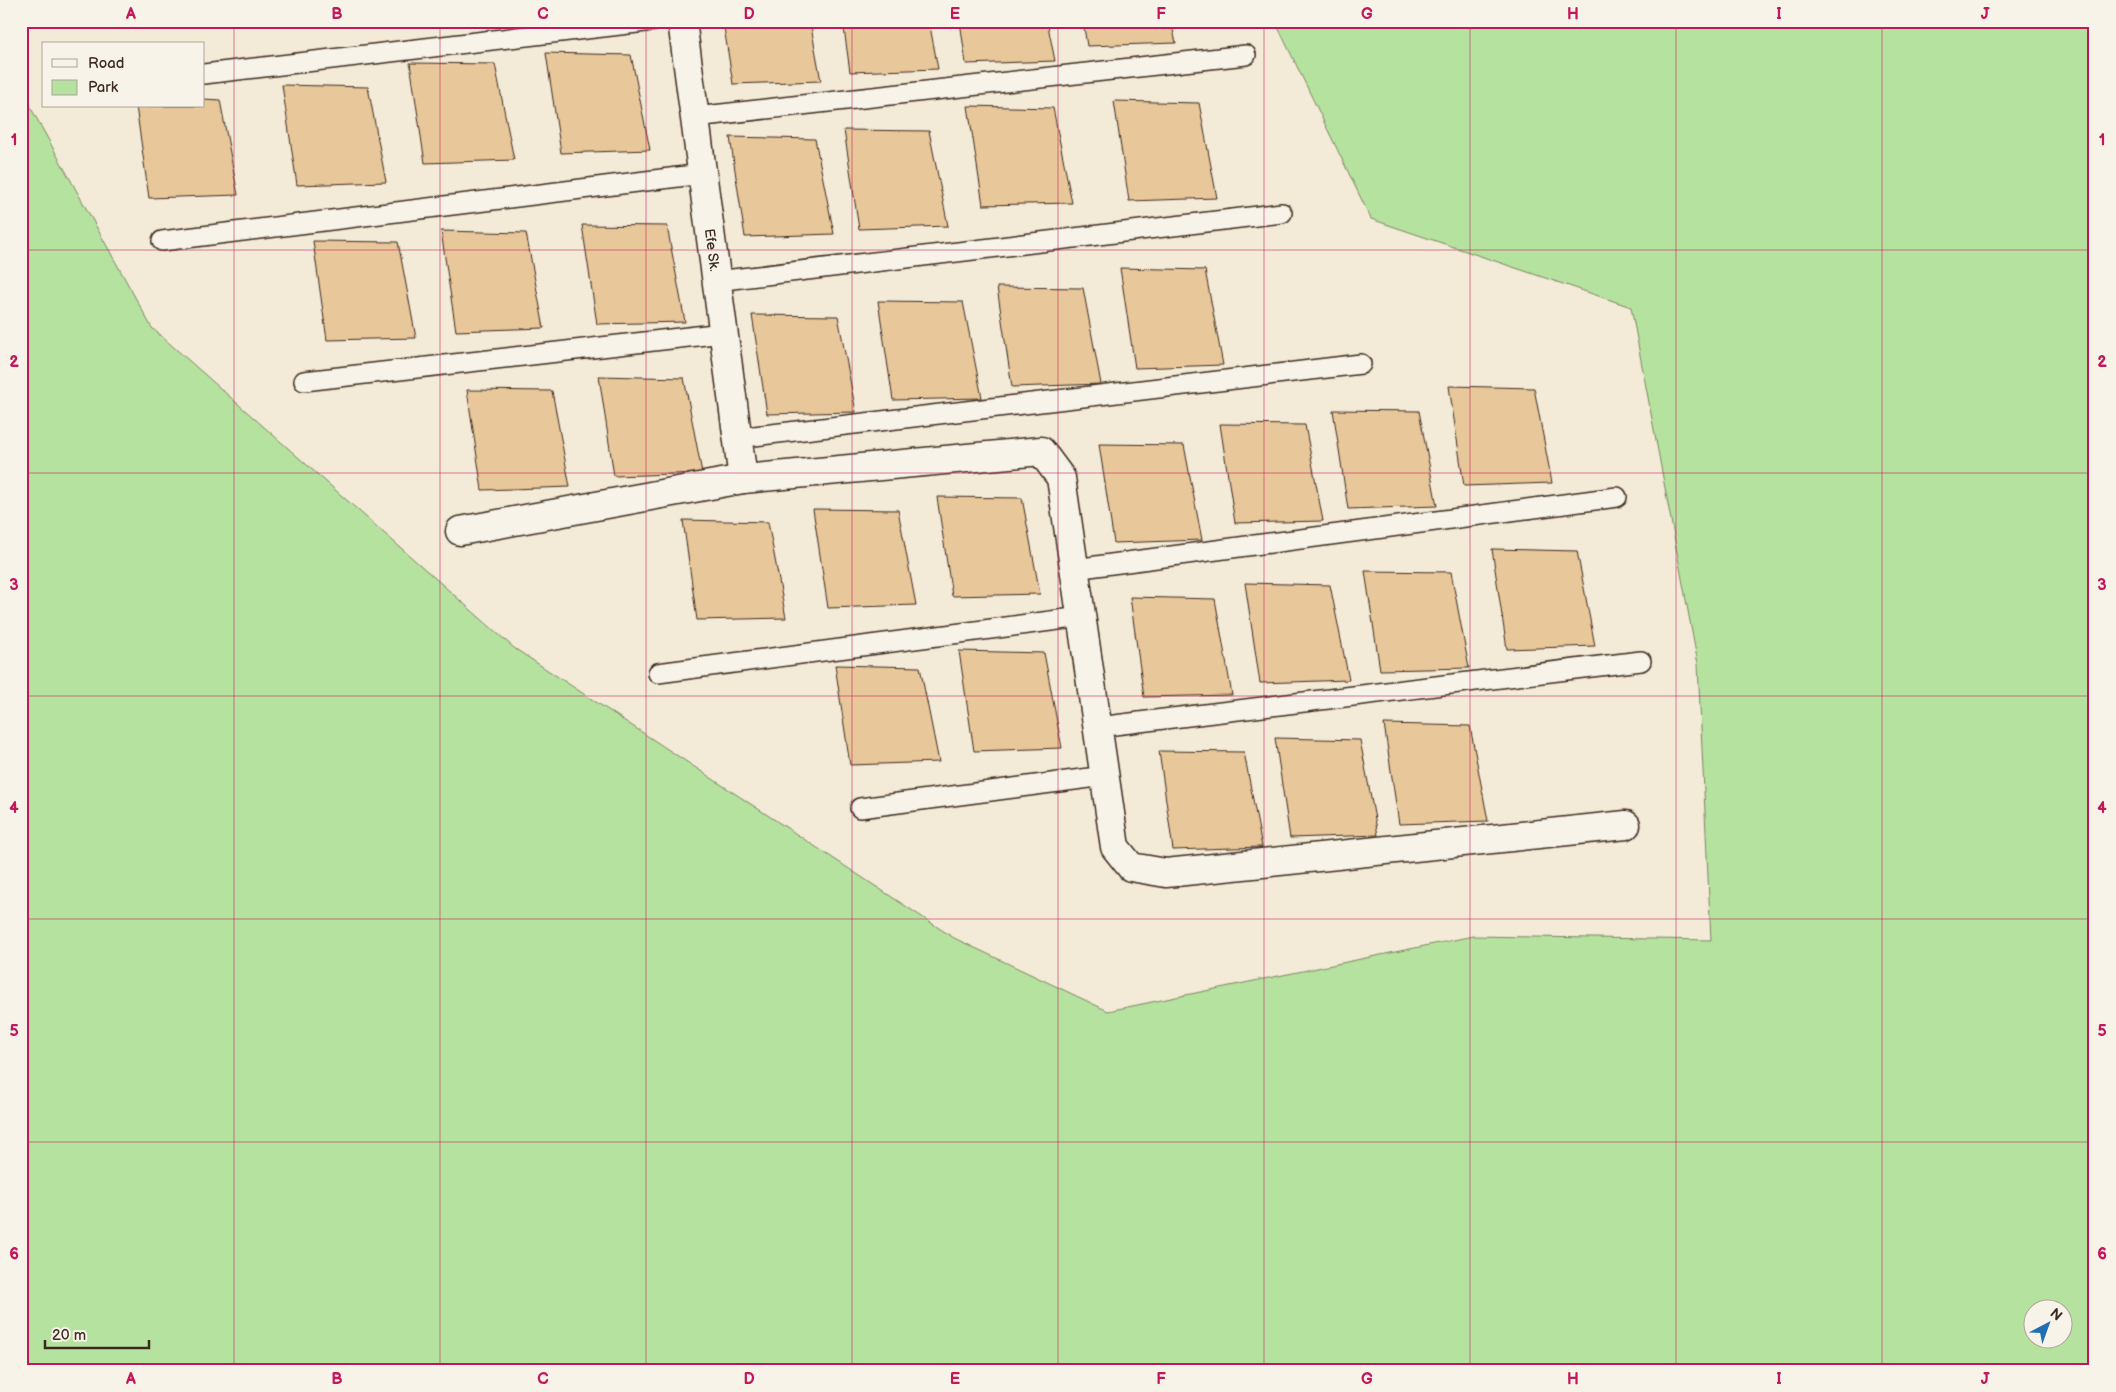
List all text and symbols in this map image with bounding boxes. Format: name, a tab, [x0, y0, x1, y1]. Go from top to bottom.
text: A	[125, 5, 136, 24]
text: B	[331, 5, 343, 24]
text: C	[537, 5, 549, 24]
text: D	[743, 5, 755, 24]
text: E	[950, 5, 960, 24]
text: F	[1156, 5, 1166, 24]
text: G	[1361, 5, 1373, 24]
text: H	[1567, 5, 1579, 24]
text: I	[1776, 5, 1782, 24]
text: J	[1981, 5, 1990, 24]
legend	[42, 42, 205, 108]
text: Road	[88, 54, 124, 73]
text: Park	[88, 78, 119, 97]
text: 1	[11, 131, 17, 150]
text: 1	[2099, 131, 2105, 150]
street label: Efe Sk.	[701, 228, 723, 273]
text: 2	[9, 353, 19, 372]
text: 2	[2097, 353, 2107, 372]
text: 3	[9, 576, 19, 595]
text: 3	[2097, 576, 2107, 595]
text: 4	[9, 799, 19, 818]
text: 4	[2097, 799, 2107, 818]
text: 5	[9, 1022, 19, 1041]
text: 5	[2097, 1022, 2107, 1041]
text: 6	[9, 1245, 19, 1264]
text: 6	[2097, 1245, 2107, 1264]
north arrow	[2024, 1300, 2074, 1350]
text: N	[2047, 1305, 2066, 1324]
scale bar	[45, 1317, 149, 1349]
text: 20 m	[52, 1326, 86, 1345]
text: A	[125, 1370, 136, 1389]
text: B	[331, 1370, 343, 1389]
text: C	[537, 1370, 549, 1389]
text: D	[743, 1370, 755, 1389]
text: E	[950, 1370, 960, 1389]
text: F	[1156, 1370, 1166, 1389]
text: G	[1361, 1370, 1373, 1389]
text: H	[1567, 1370, 1579, 1389]
text: I	[1776, 1370, 1782, 1389]
text: J	[1981, 1370, 1990, 1389]

